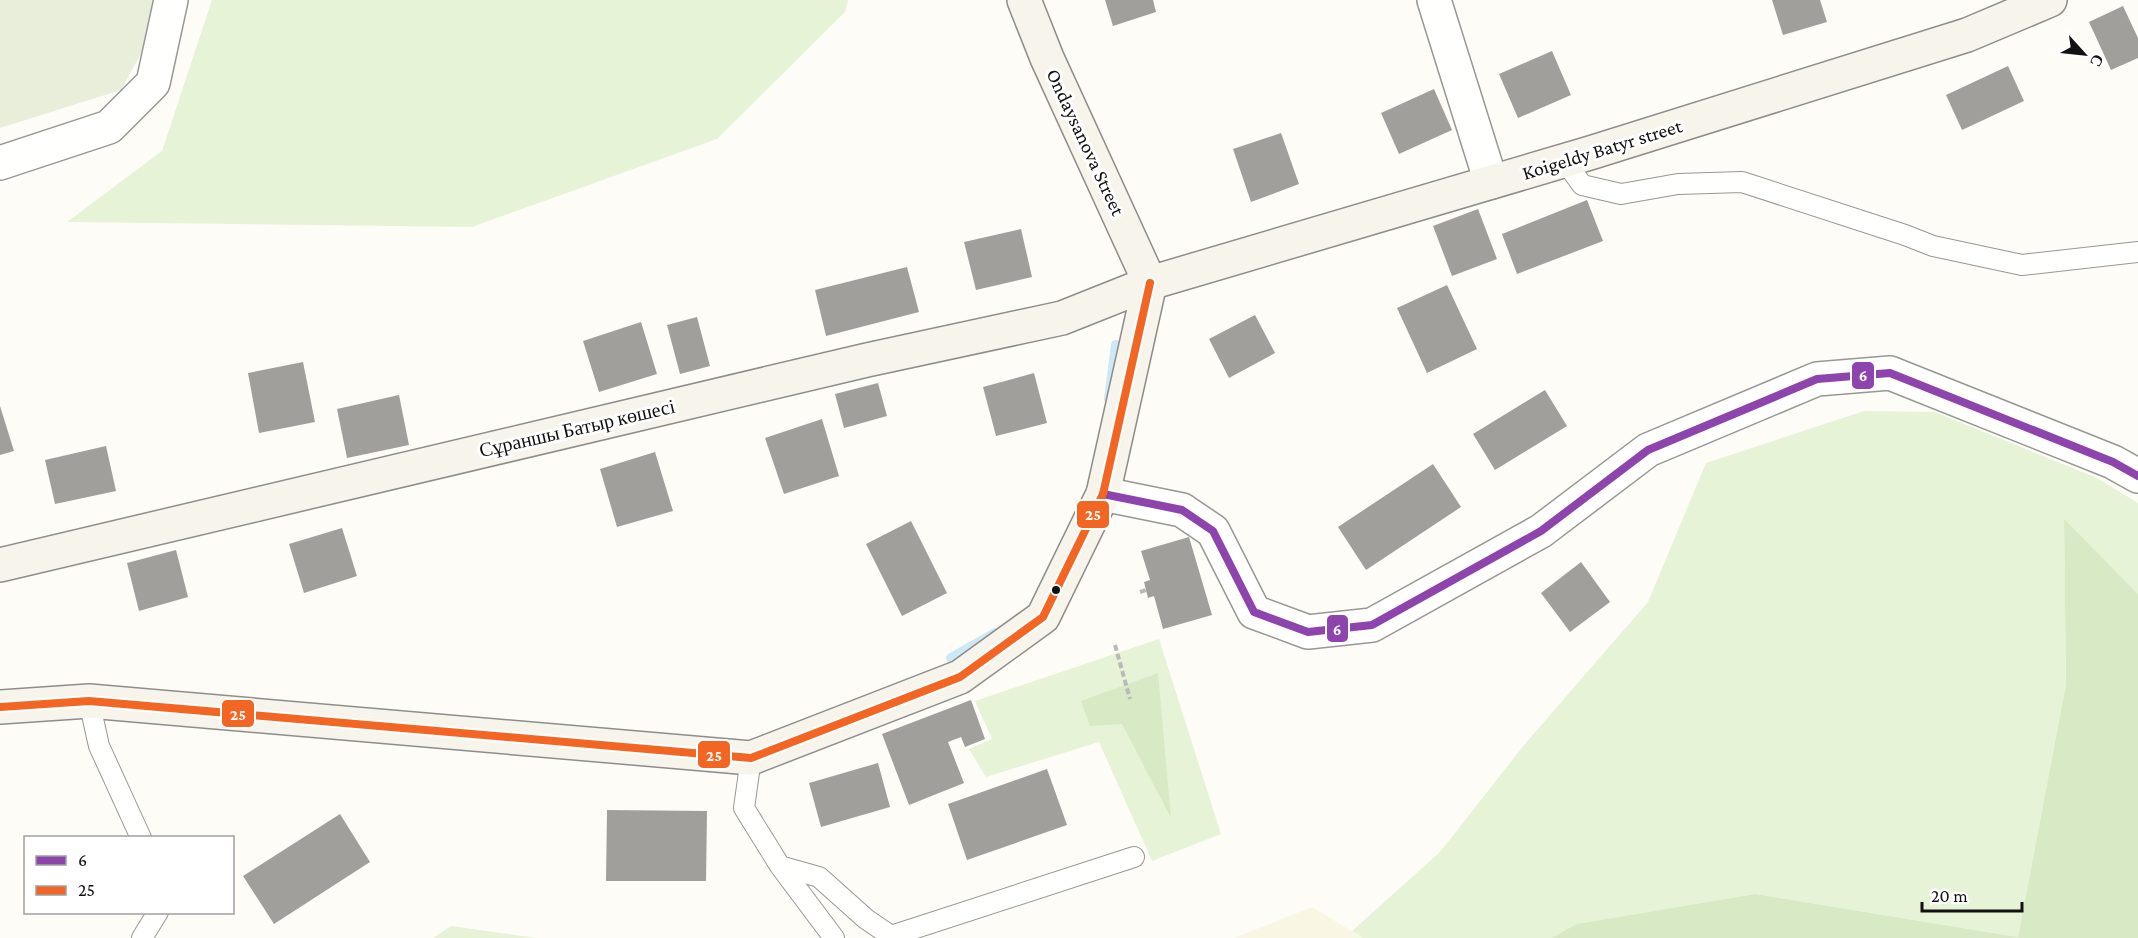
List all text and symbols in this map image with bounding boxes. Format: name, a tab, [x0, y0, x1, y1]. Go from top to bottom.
north arrow	[2054, 24, 2114, 84]
text: С	[2087, 52, 2107, 70]
street label: Ondaysanova Street	[1041, 65, 1130, 220]
street label: Koigeldy Batyr street	[1520, 114, 1685, 185]
line badge: 6	[1851, 361, 1875, 390]
text: 6	[1859, 367, 1867, 384]
street label: Сұраншы Батыр көшесі	[477, 395, 678, 462]
line badge: 25	[1076, 500, 1110, 529]
text: 25	[1085, 506, 1101, 523]
unlabelled marker	[1050, 584, 1062, 596]
line badge: 6	[1326, 614, 1349, 643]
text: 6	[1333, 621, 1341, 638]
line badge: 25	[221, 699, 255, 728]
text: 25	[230, 706, 246, 723]
line badge: 25	[697, 740, 731, 769]
text: 25	[706, 747, 722, 764]
legend	[24, 836, 234, 914]
text: 6	[78, 850, 87, 870]
scale bar	[1922, 875, 2022, 913]
text: 25	[78, 880, 95, 900]
text: 20 m	[1931, 886, 1968, 906]

